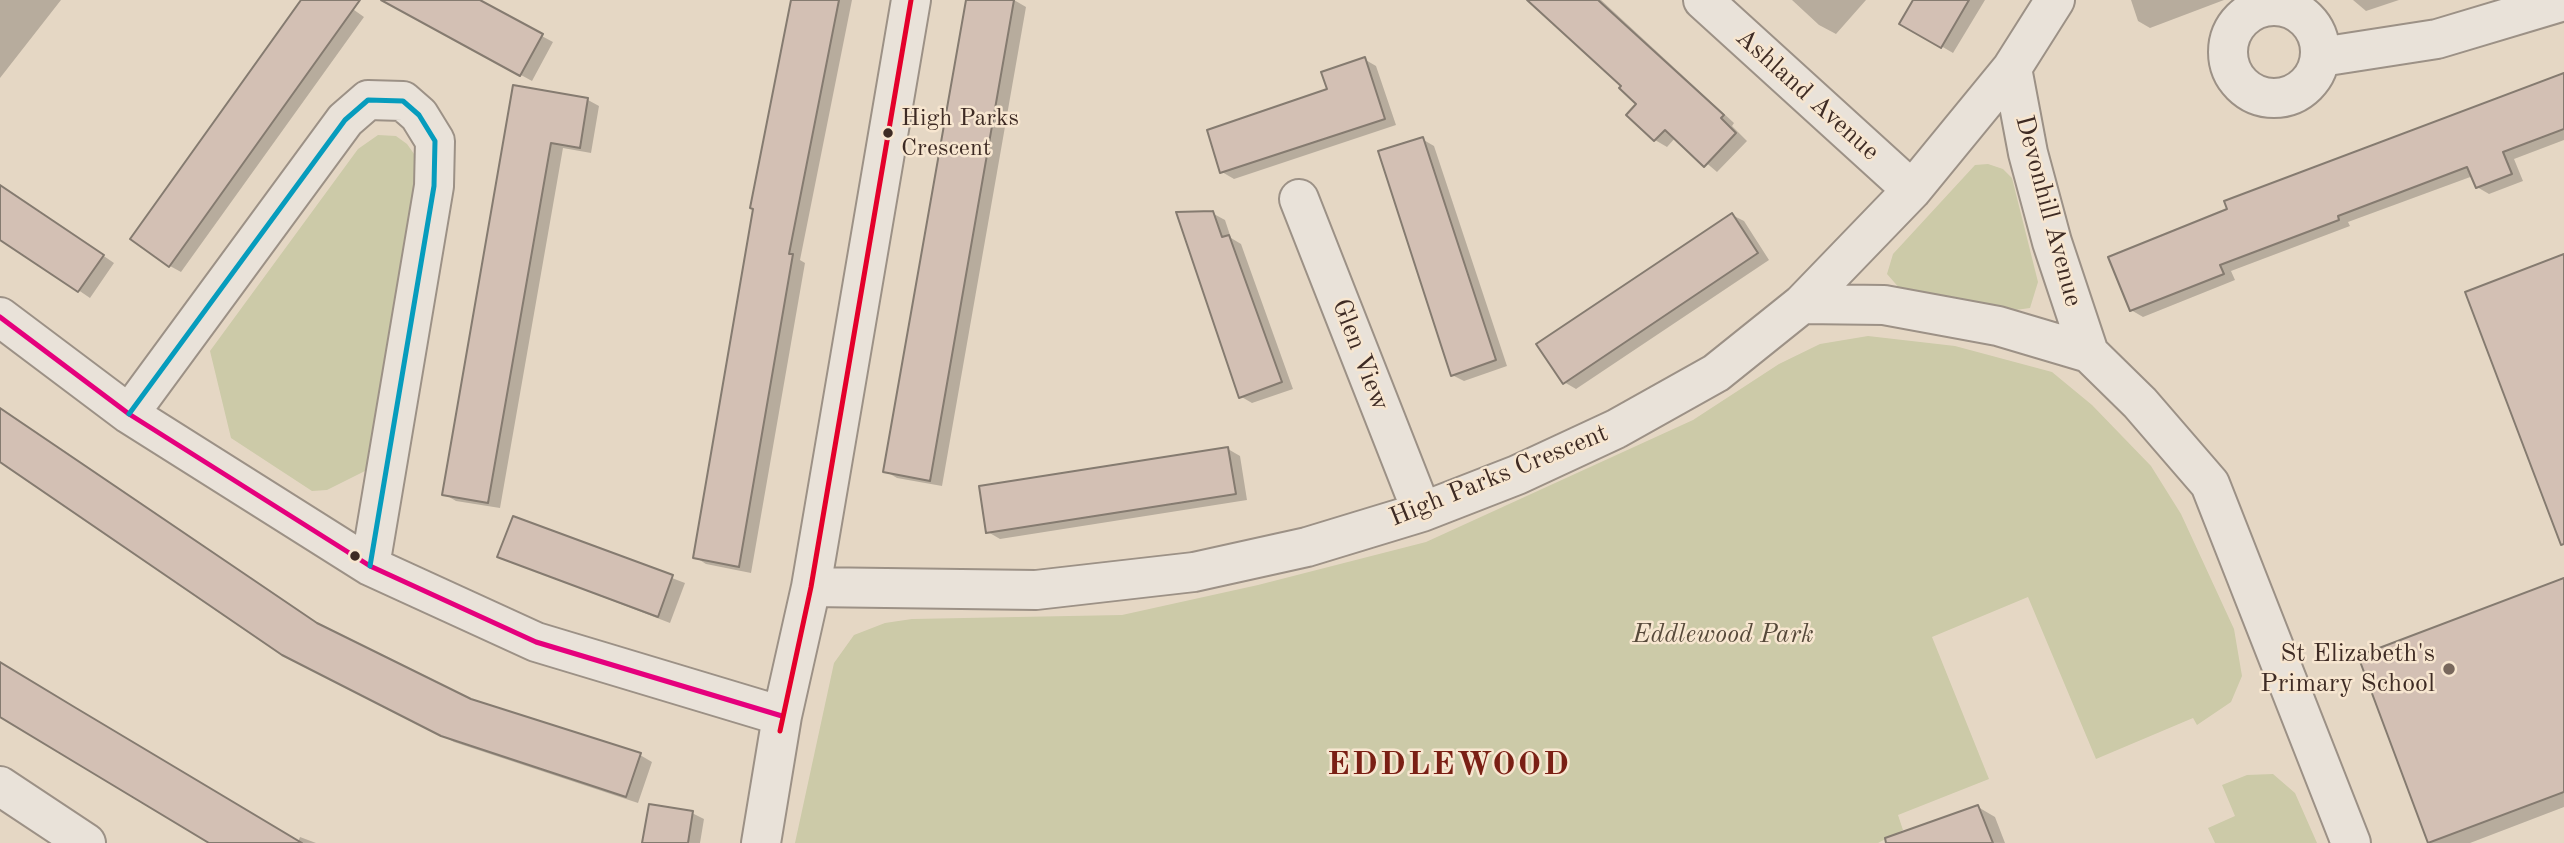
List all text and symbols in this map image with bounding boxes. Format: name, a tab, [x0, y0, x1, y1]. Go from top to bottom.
street label: Ashland Avenue	[1729, 22, 1885, 168]
place label: High Parks Crescent	[901, 105, 1019, 161]
street label: Devonhill Avenue	[2007, 112, 2089, 310]
marker: High Parks Crescent	[881, 126, 895, 140]
street label: Glen View	[1324, 295, 1396, 415]
street label: High Parks Crescent	[1385, 418, 1613, 534]
unlabelled marker	[348, 549, 362, 563]
park label: Eddlewood Park	[1632, 619, 1814, 651]
place label: St Elizabeth's Primary School	[2260, 638, 2435, 700]
marker: St Elizabeth's Primary School	[2441, 661, 2457, 677]
district label: EDDLEWOOD	[1328, 745, 1570, 785]

